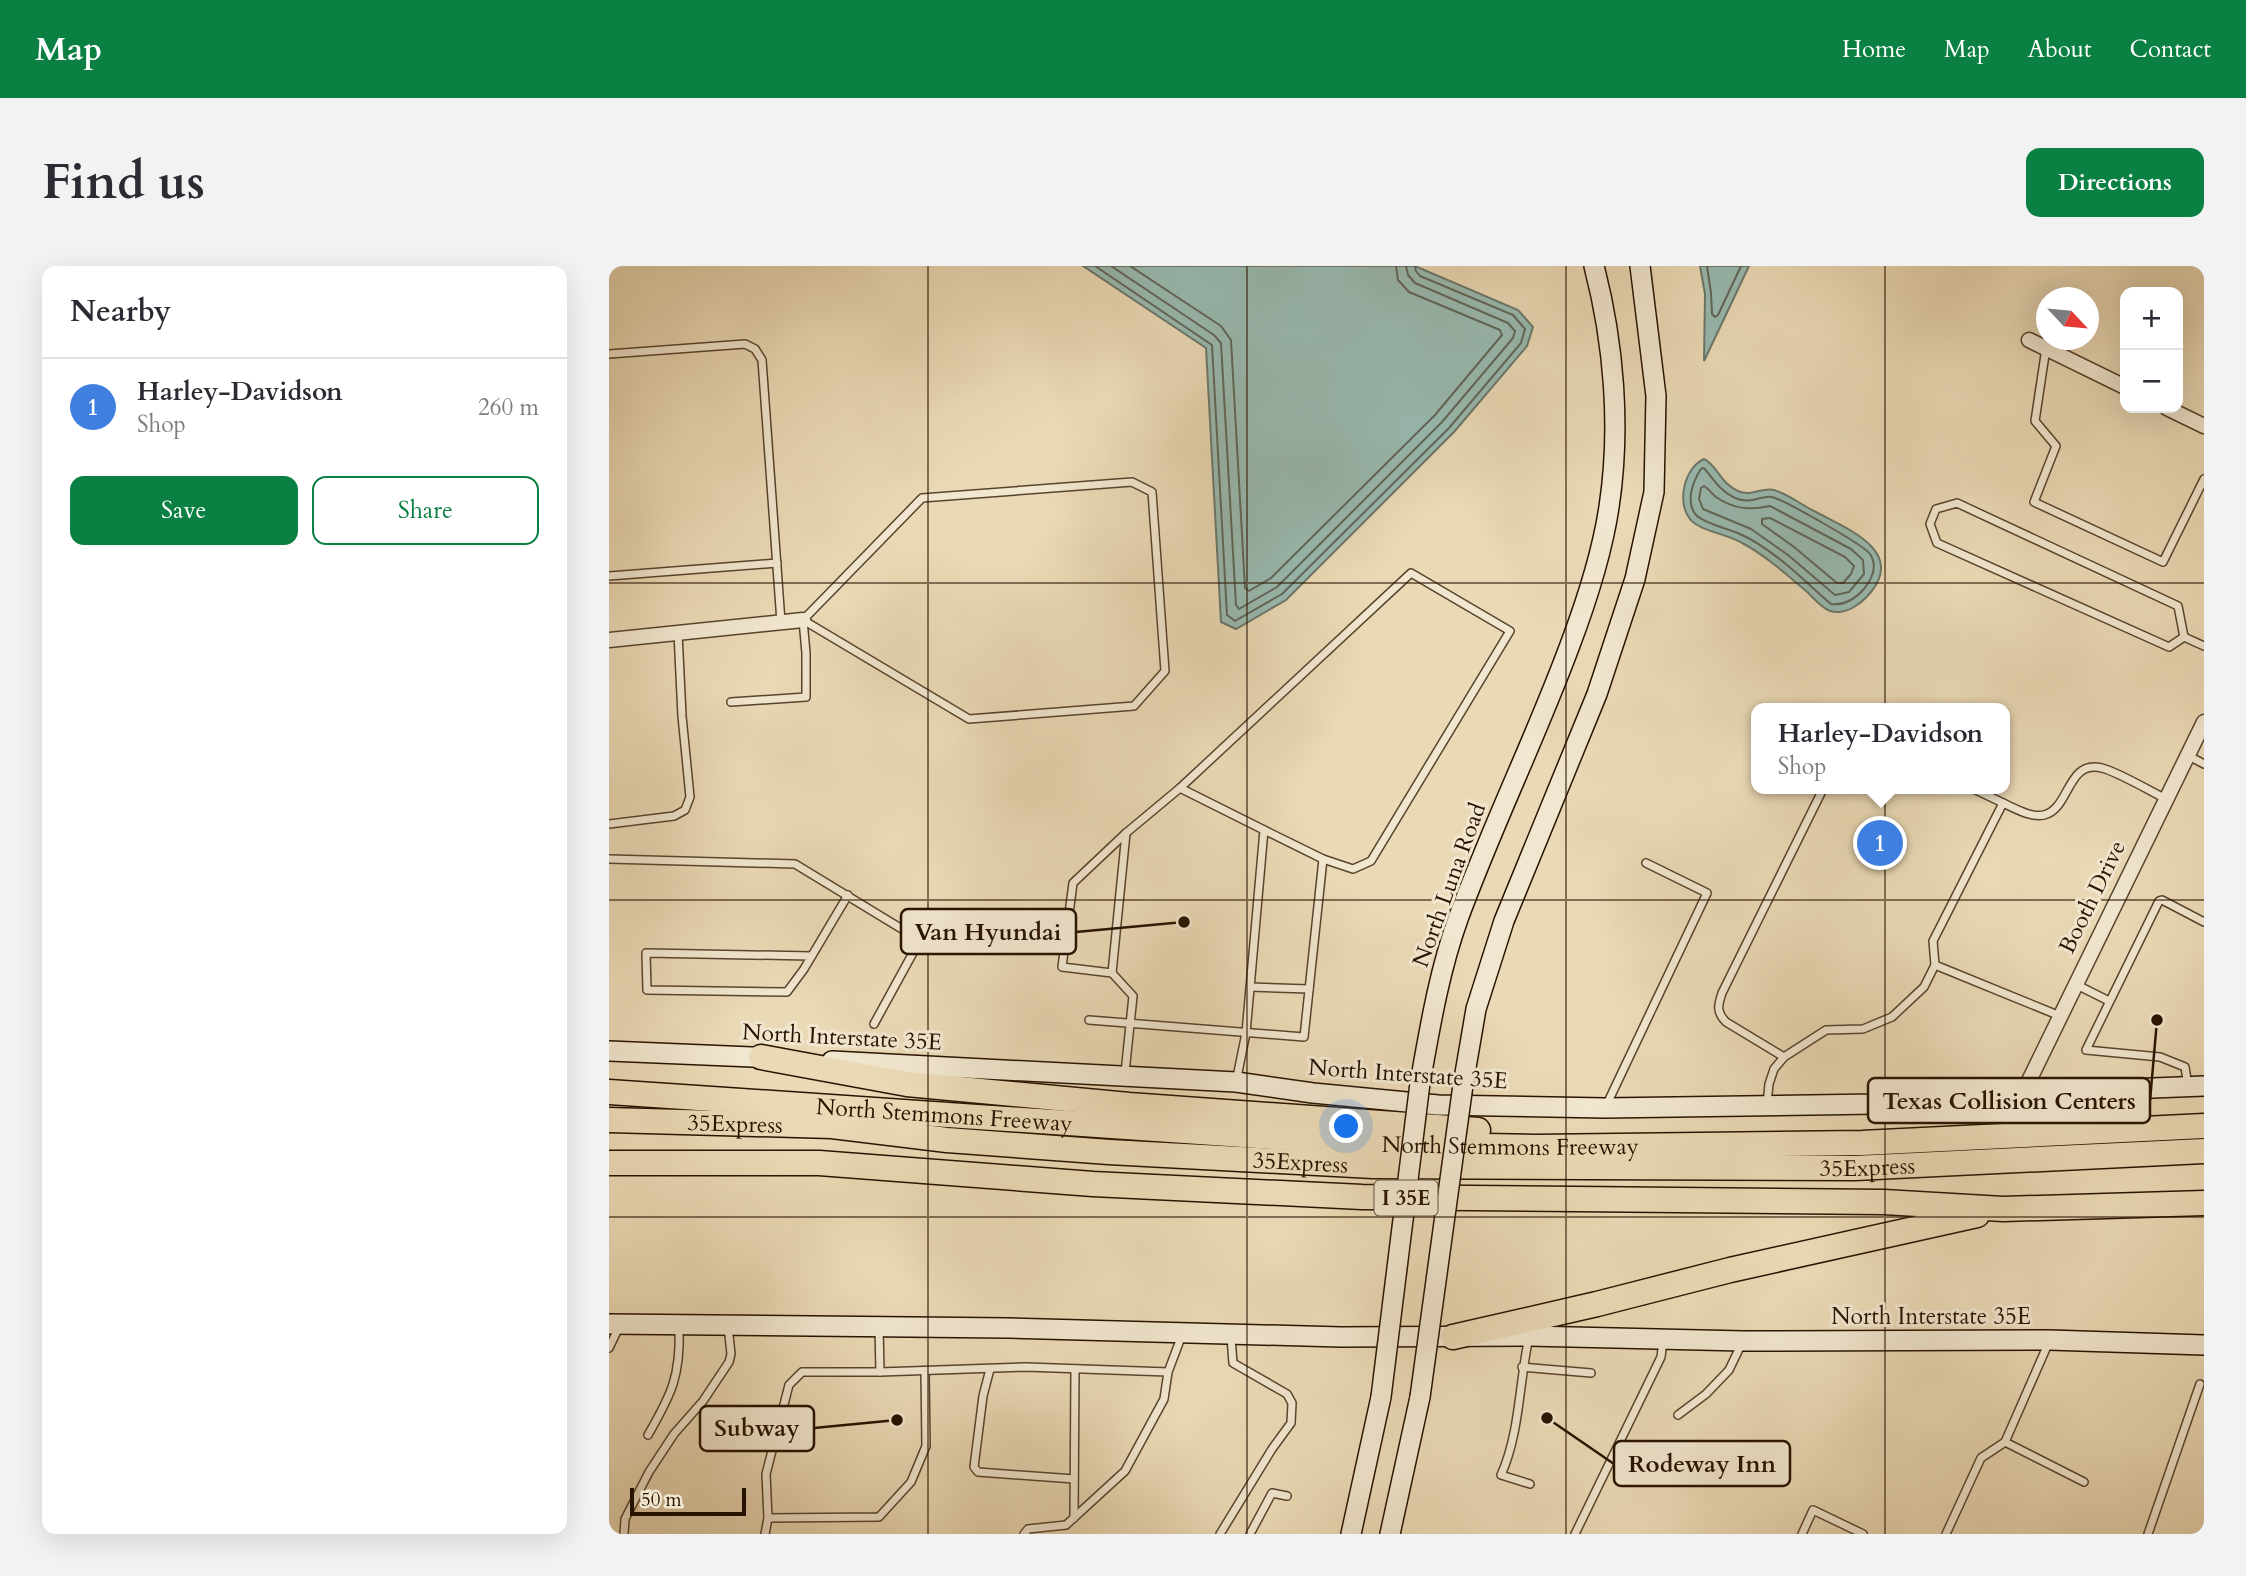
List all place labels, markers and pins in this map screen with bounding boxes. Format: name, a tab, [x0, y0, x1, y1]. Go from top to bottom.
pin: 1	[1857, 817, 1903, 869]
callout: Van Hyundai	[901, 909, 1076, 954]
callout: Texas Collision Centers	[1868, 1078, 2150, 1123]
callout: Subway	[700, 1406, 814, 1451]
callout: Rodeway Inn	[1614, 1441, 1790, 1486]

